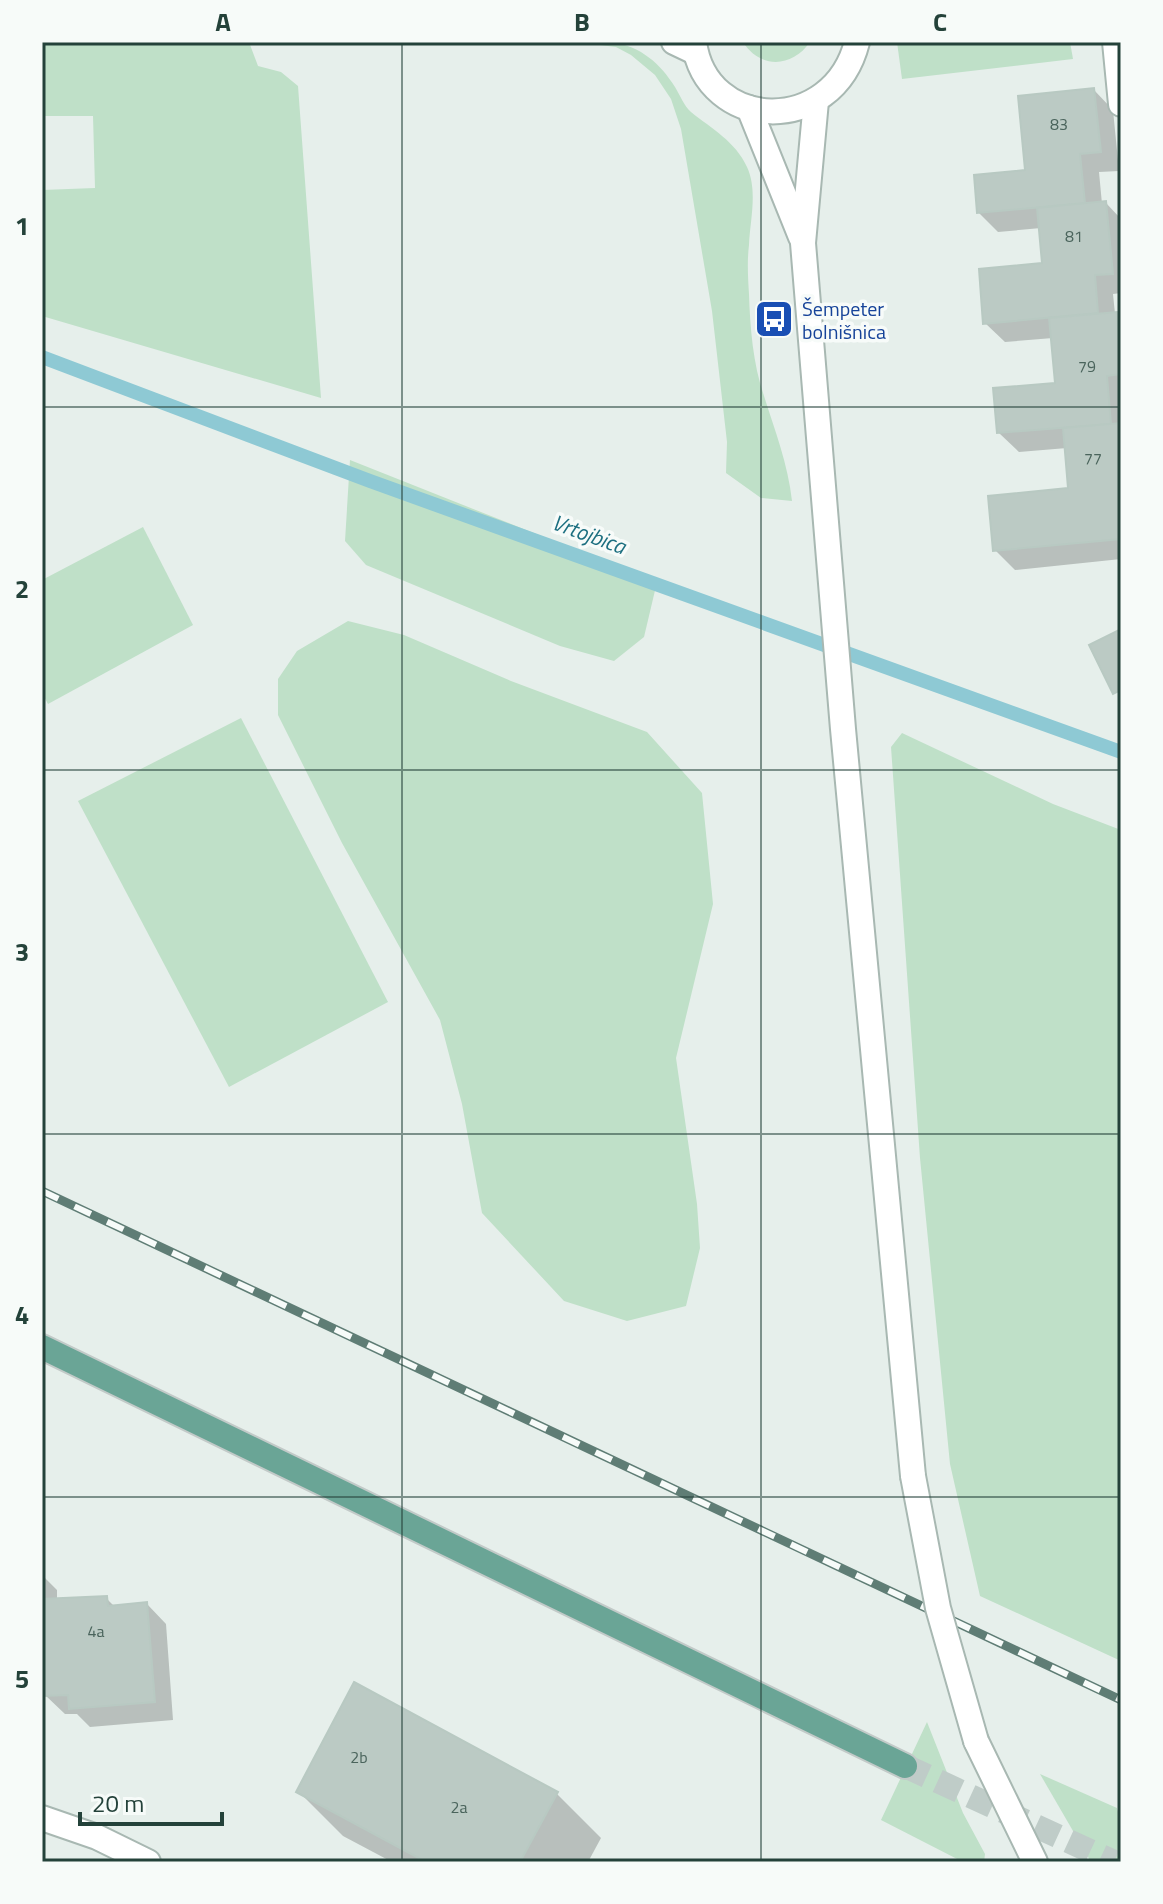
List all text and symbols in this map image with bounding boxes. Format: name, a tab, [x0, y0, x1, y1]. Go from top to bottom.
text: A	[215, 2, 231, 41]
text: B	[574, 2, 590, 41]
text: C	[933, 2, 947, 41]
house number: 83	[1050, 112, 1068, 136]
text: 1	[15, 206, 29, 245]
house number: 81	[1065, 224, 1083, 248]
place label: Šempeter bolnišnica	[802, 293, 886, 347]
bus stop icon: Šempeter bolnišnica	[753, 298, 795, 340]
house number: 79	[1078, 354, 1096, 378]
house number: 77	[1084, 446, 1102, 470]
water label: Vrtojbica	[547, 505, 632, 564]
text: 2	[15, 569, 29, 608]
text: 3	[15, 932, 29, 971]
text: 4	[15, 1295, 29, 1334]
house number: 4a	[88, 1619, 104, 1643]
text: 5	[15, 1659, 29, 1698]
house number: 2b	[350, 1745, 368, 1769]
scale bar	[80, 1776, 222, 1826]
text: 20 m	[92, 1785, 144, 1821]
house number: 2a	[451, 1795, 467, 1819]

